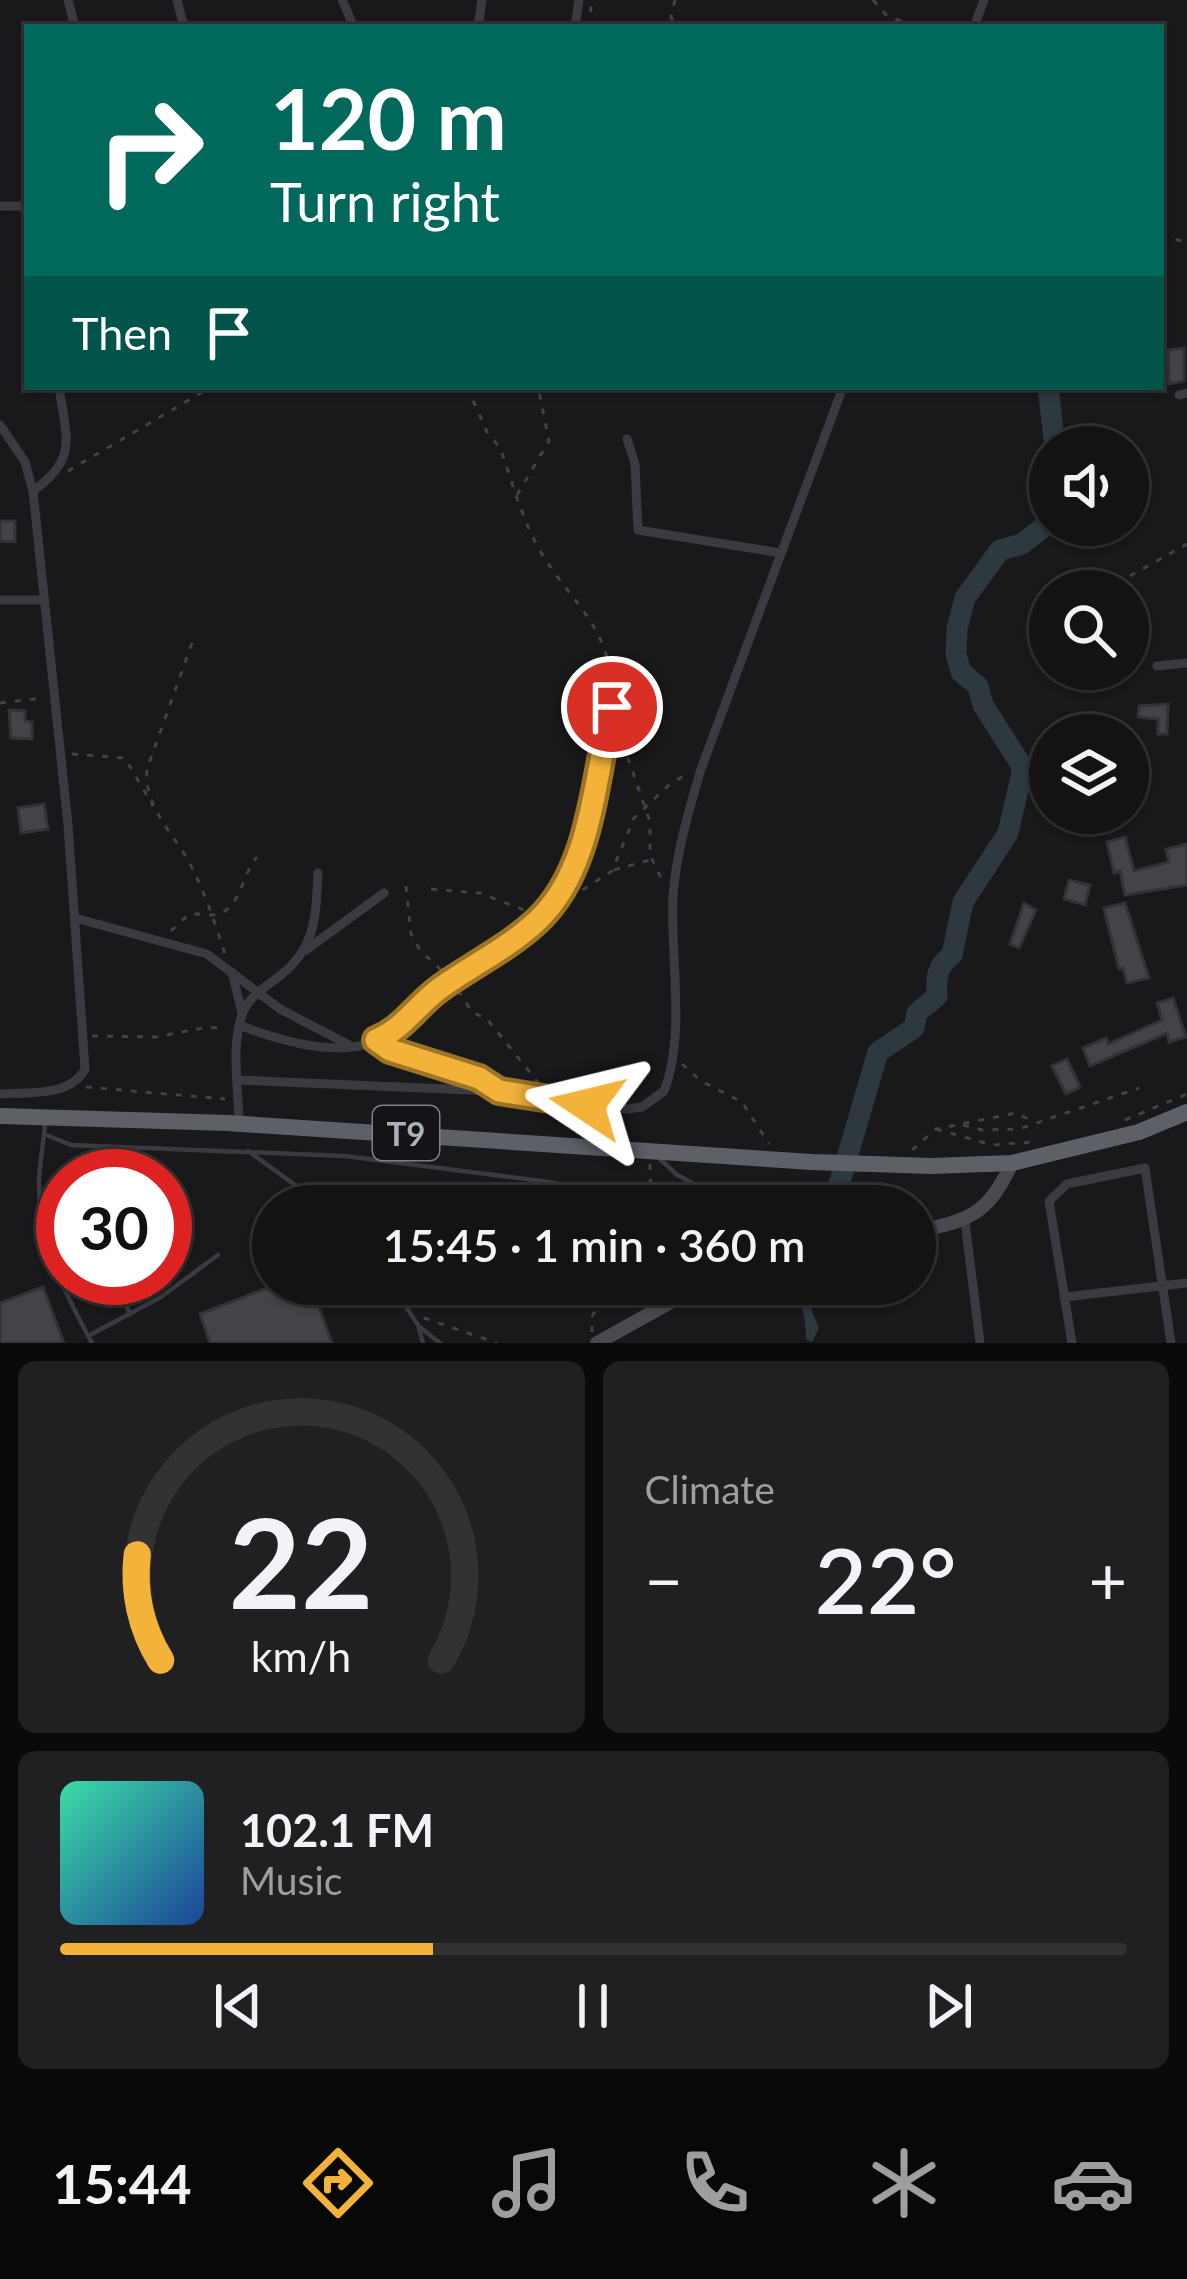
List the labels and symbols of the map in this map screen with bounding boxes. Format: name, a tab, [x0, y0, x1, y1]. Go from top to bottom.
pin	[561, 656, 663, 758]
position arrow	[524, 1042, 650, 1168]
road number: T9	[373, 1106, 439, 1160]
speed limit sign: 30	[36, 1149, 192, 1305]

